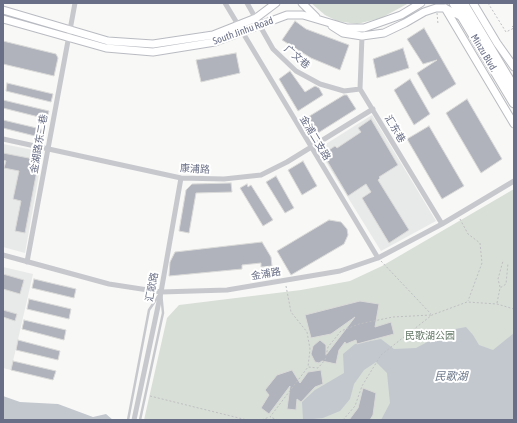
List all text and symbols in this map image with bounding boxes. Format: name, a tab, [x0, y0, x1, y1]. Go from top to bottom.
street label: South Jinhu Road	[211, 15, 275, 47]
street label: Minzu Blvd.	[468, 32, 500, 74]
street label: 广文巷	[282, 43, 312, 71]
street label: 金湖路东二巷	[28, 113, 50, 175]
street label: 金浦二支路	[297, 113, 333, 163]
street label: 汇东巷	[382, 113, 408, 145]
street label: 康浦路	[180, 162, 210, 176]
street label: 金浦路	[250, 265, 282, 283]
street label: 汇歌路	[143, 271, 161, 303]
park label: 民歌湖公园	[405, 330, 455, 342]
water label: 民歌湖	[435, 370, 467, 384]

